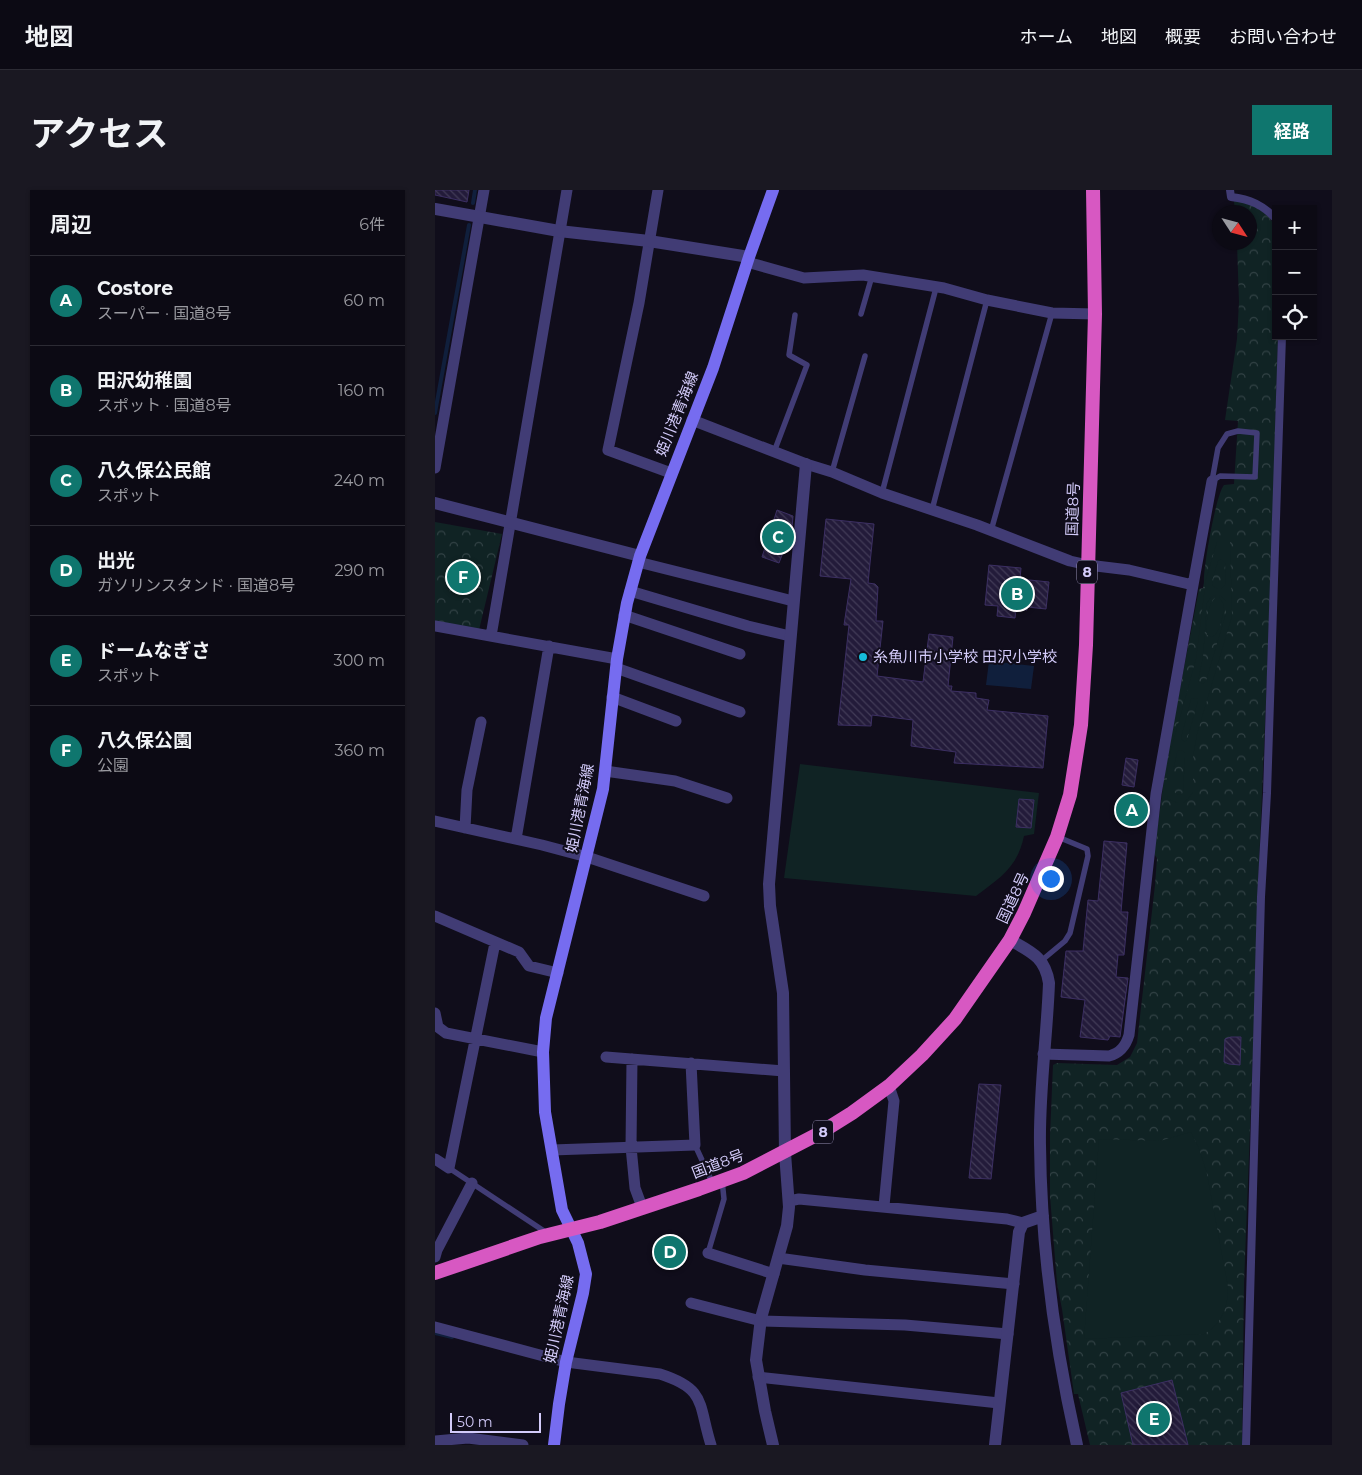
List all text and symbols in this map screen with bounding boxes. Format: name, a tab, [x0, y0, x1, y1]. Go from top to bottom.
text: 地図	[25, 22, 73, 51]
text: ホーム	[1020, 26, 1073, 48]
text: 地図	[1101, 26, 1137, 48]
text: 概要	[1165, 26, 1201, 48]
text: お問い合わせ	[1229, 26, 1337, 48]
button: 経路	[1252, 105, 1332, 155]
text: アクセス	[30, 112, 168, 155]
north arrow	[1212, 205, 1257, 250]
map controls	[1272, 205, 1317, 340]
button: +	[1272, 205, 1317, 250]
text: 周辺	[50, 212, 92, 237]
text: 6件	[359, 215, 385, 234]
button: −	[1272, 250, 1317, 295]
text: Costore	[97, 277, 173, 300]
text: A	[60, 291, 72, 310]
text: 60 m	[343, 291, 385, 310]
button: locate	[1272, 295, 1317, 340]
text: スーパー · 国道8号	[97, 304, 231, 323]
text: 田沢幼稚園	[97, 369, 192, 392]
street label: 姫川港青海線	[651, 369, 702, 459]
text: B	[60, 381, 72, 400]
text: 160 m	[338, 381, 385, 400]
text: スポット · 国道8号	[97, 396, 232, 415]
text: 八久保公民館	[97, 459, 211, 482]
text: C	[60, 471, 72, 490]
text: 240 m	[334, 471, 385, 490]
street label: 国道8号	[1062, 481, 1083, 537]
text: スポット	[97, 486, 161, 505]
pin: C	[762, 518, 794, 556]
text: 出光	[97, 549, 135, 572]
pin: F	[447, 558, 479, 596]
text: D	[59, 561, 73, 580]
text: 290 m	[334, 561, 385, 580]
road number: 8	[1077, 561, 1097, 584]
pin: B	[1001, 575, 1033, 613]
text: ガソリンスタンド · 国道8号	[97, 576, 295, 595]
text: ドームなぎさ	[97, 639, 210, 662]
place label: 糸魚川市小学校 田沢小学校	[873, 647, 1057, 666]
text: E	[61, 651, 71, 670]
text: 300 m	[334, 651, 385, 670]
marker: 糸魚川市小学校 田沢小学校	[857, 651, 869, 663]
text: スポット	[97, 666, 161, 685]
text: 八久保公園	[97, 729, 192, 752]
text: F	[61, 741, 71, 760]
text: 360 m	[334, 741, 385, 760]
text: 公園	[97, 756, 129, 775]
street label: 姫川港青海線	[562, 762, 597, 854]
pin: A	[1116, 791, 1148, 829]
your location	[1038, 866, 1064, 892]
street label: 国道8号	[992, 869, 1033, 927]
road number: 8	[813, 1120, 833, 1144]
street label: 国道8号	[689, 1145, 747, 1182]
pin: D	[654, 1233, 686, 1271]
street label: 姫川港青海線	[540, 1273, 577, 1365]
pin: E	[1138, 1400, 1170, 1438]
scale bar	[450, 1410, 541, 1433]
text: 50 m	[457, 1413, 493, 1431]

